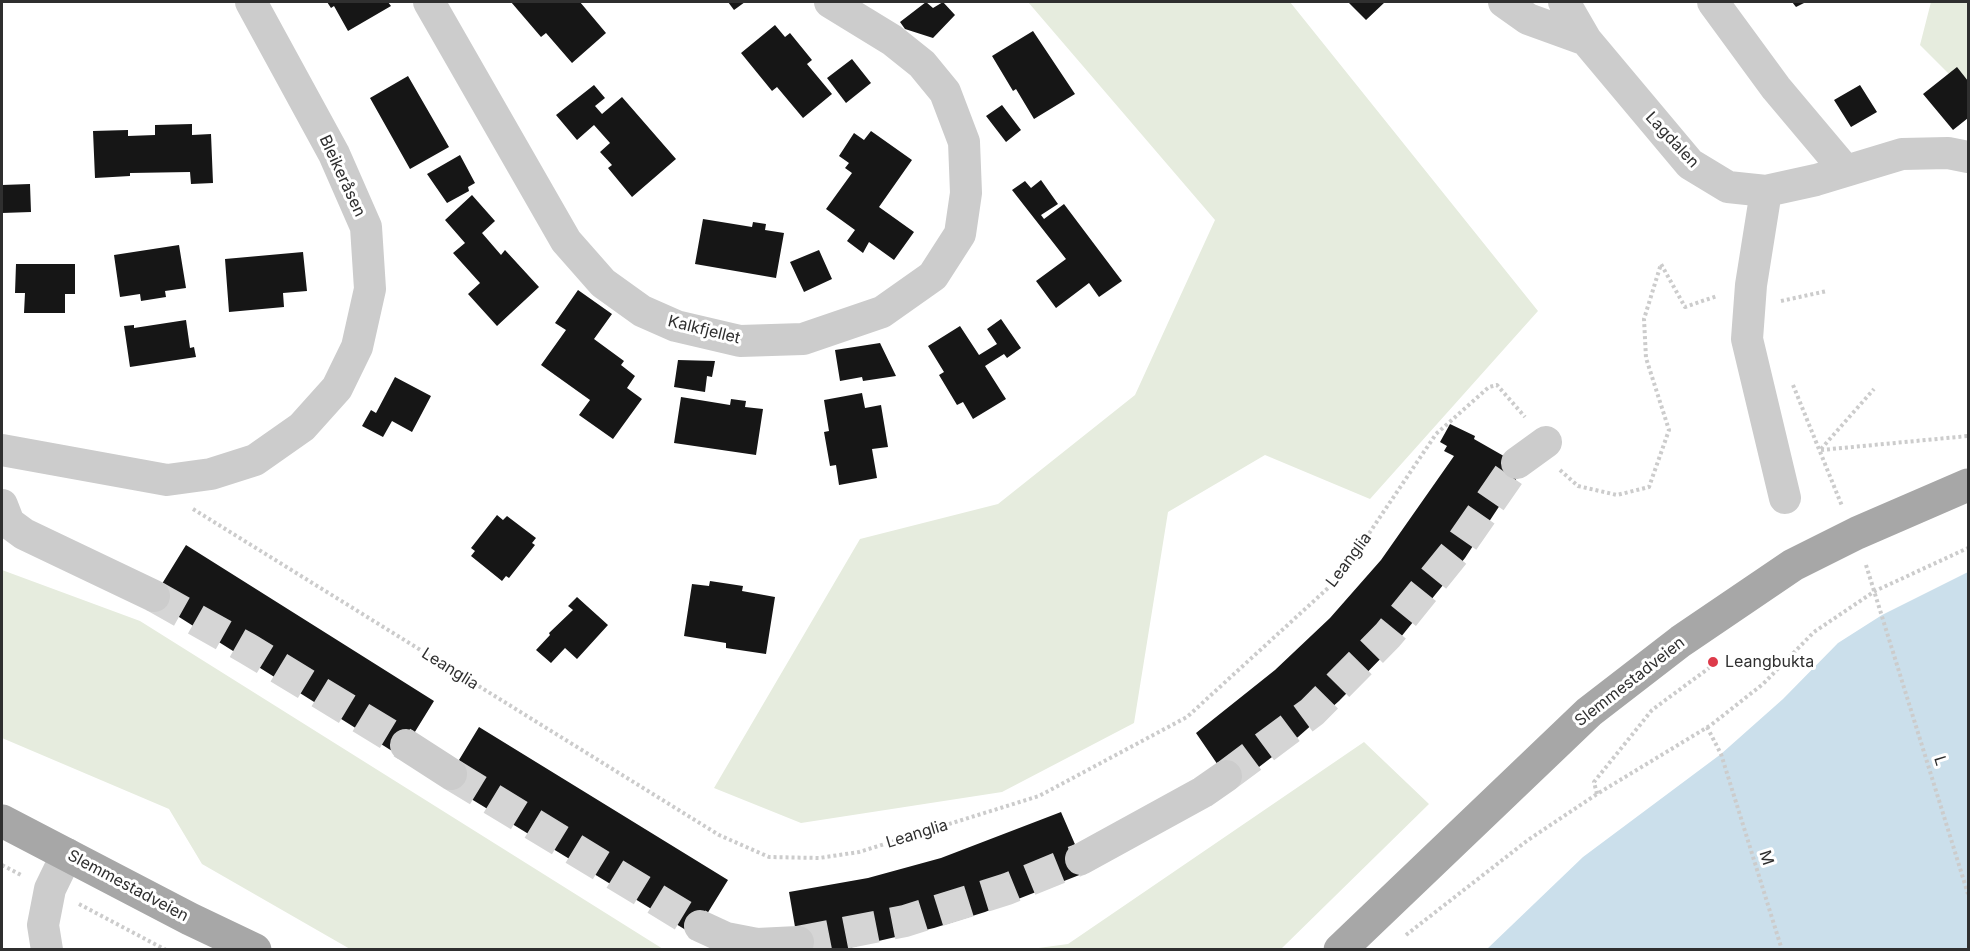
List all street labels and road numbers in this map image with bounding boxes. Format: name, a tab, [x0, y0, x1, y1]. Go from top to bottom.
street label: Lagdalen	[1641, 108, 1703, 172]
street label: Bleikeråsen	[315, 132, 369, 220]
street label: Kalkfjellet	[666, 312, 742, 348]
street label: Leanglia	[1322, 529, 1376, 591]
street label: Slemmestadveien	[1571, 633, 1689, 731]
street label: Leanglia	[418, 644, 482, 694]
street label: L	[1929, 754, 1951, 768]
street label: Leanglia	[884, 816, 950, 852]
street label: Slemmestadveien	[64, 846, 192, 926]
street label: M	[1755, 848, 1777, 868]

